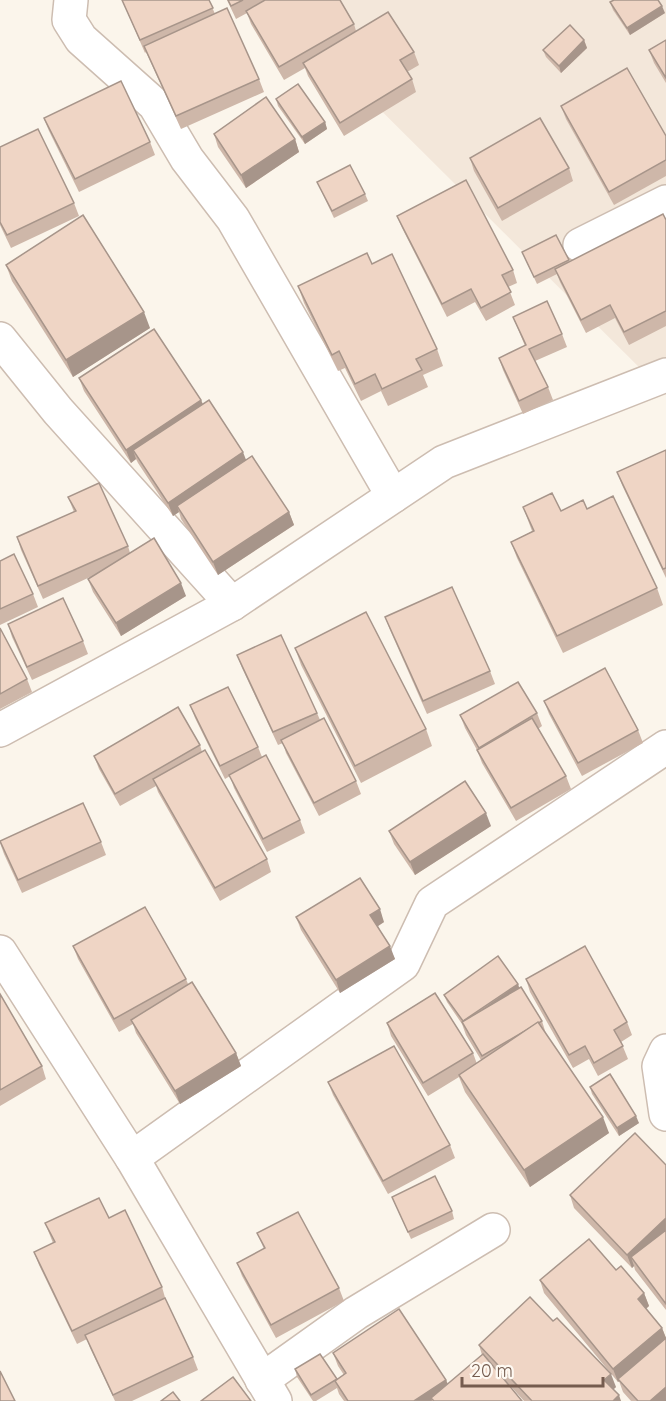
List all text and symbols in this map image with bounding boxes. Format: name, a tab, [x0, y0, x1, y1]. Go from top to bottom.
scale bar	[462, 1350, 603, 1388]
text: 20 m	[471, 1359, 513, 1382]

